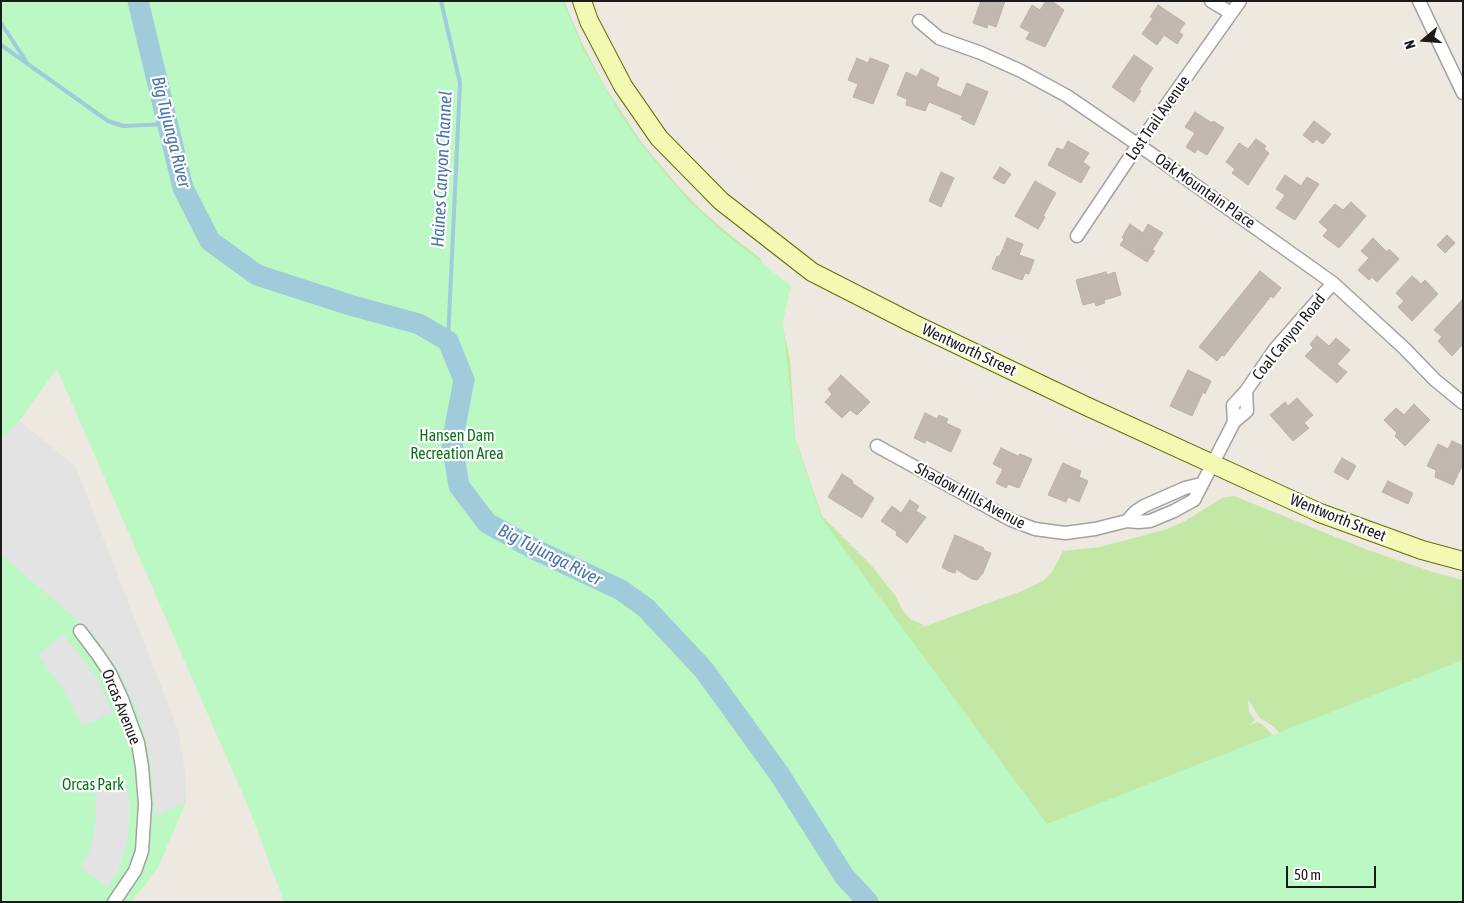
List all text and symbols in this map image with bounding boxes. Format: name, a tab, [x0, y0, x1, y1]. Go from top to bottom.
north arrow	[1399, 15, 1449, 65]
text: N	[1401, 38, 1419, 51]
street label: Lost Trail Avenue	[1122, 72, 1194, 164]
water label: Big Tujunga River	[147, 74, 195, 190]
water label: Haines Canyon Channel	[427, 90, 457, 248]
street label: Oak Mountain Place	[1151, 149, 1259, 233]
street label: Coal Canyon Road	[1248, 290, 1330, 384]
street label: Wentworth Street	[919, 320, 1019, 380]
park label: Hansen Dam Recreation Area	[410, 426, 504, 464]
street label: Shadow Hills Avenue	[912, 459, 1028, 533]
street label: Wentworth Street	[1287, 490, 1389, 546]
water label: Big Tujunga River	[494, 520, 606, 590]
street label: Orcas Avenue	[97, 667, 145, 747]
park label: Orcas Park	[62, 775, 124, 795]
scale bar	[1289, 856, 1379, 888]
text: 50 m	[1294, 866, 1321, 883]

